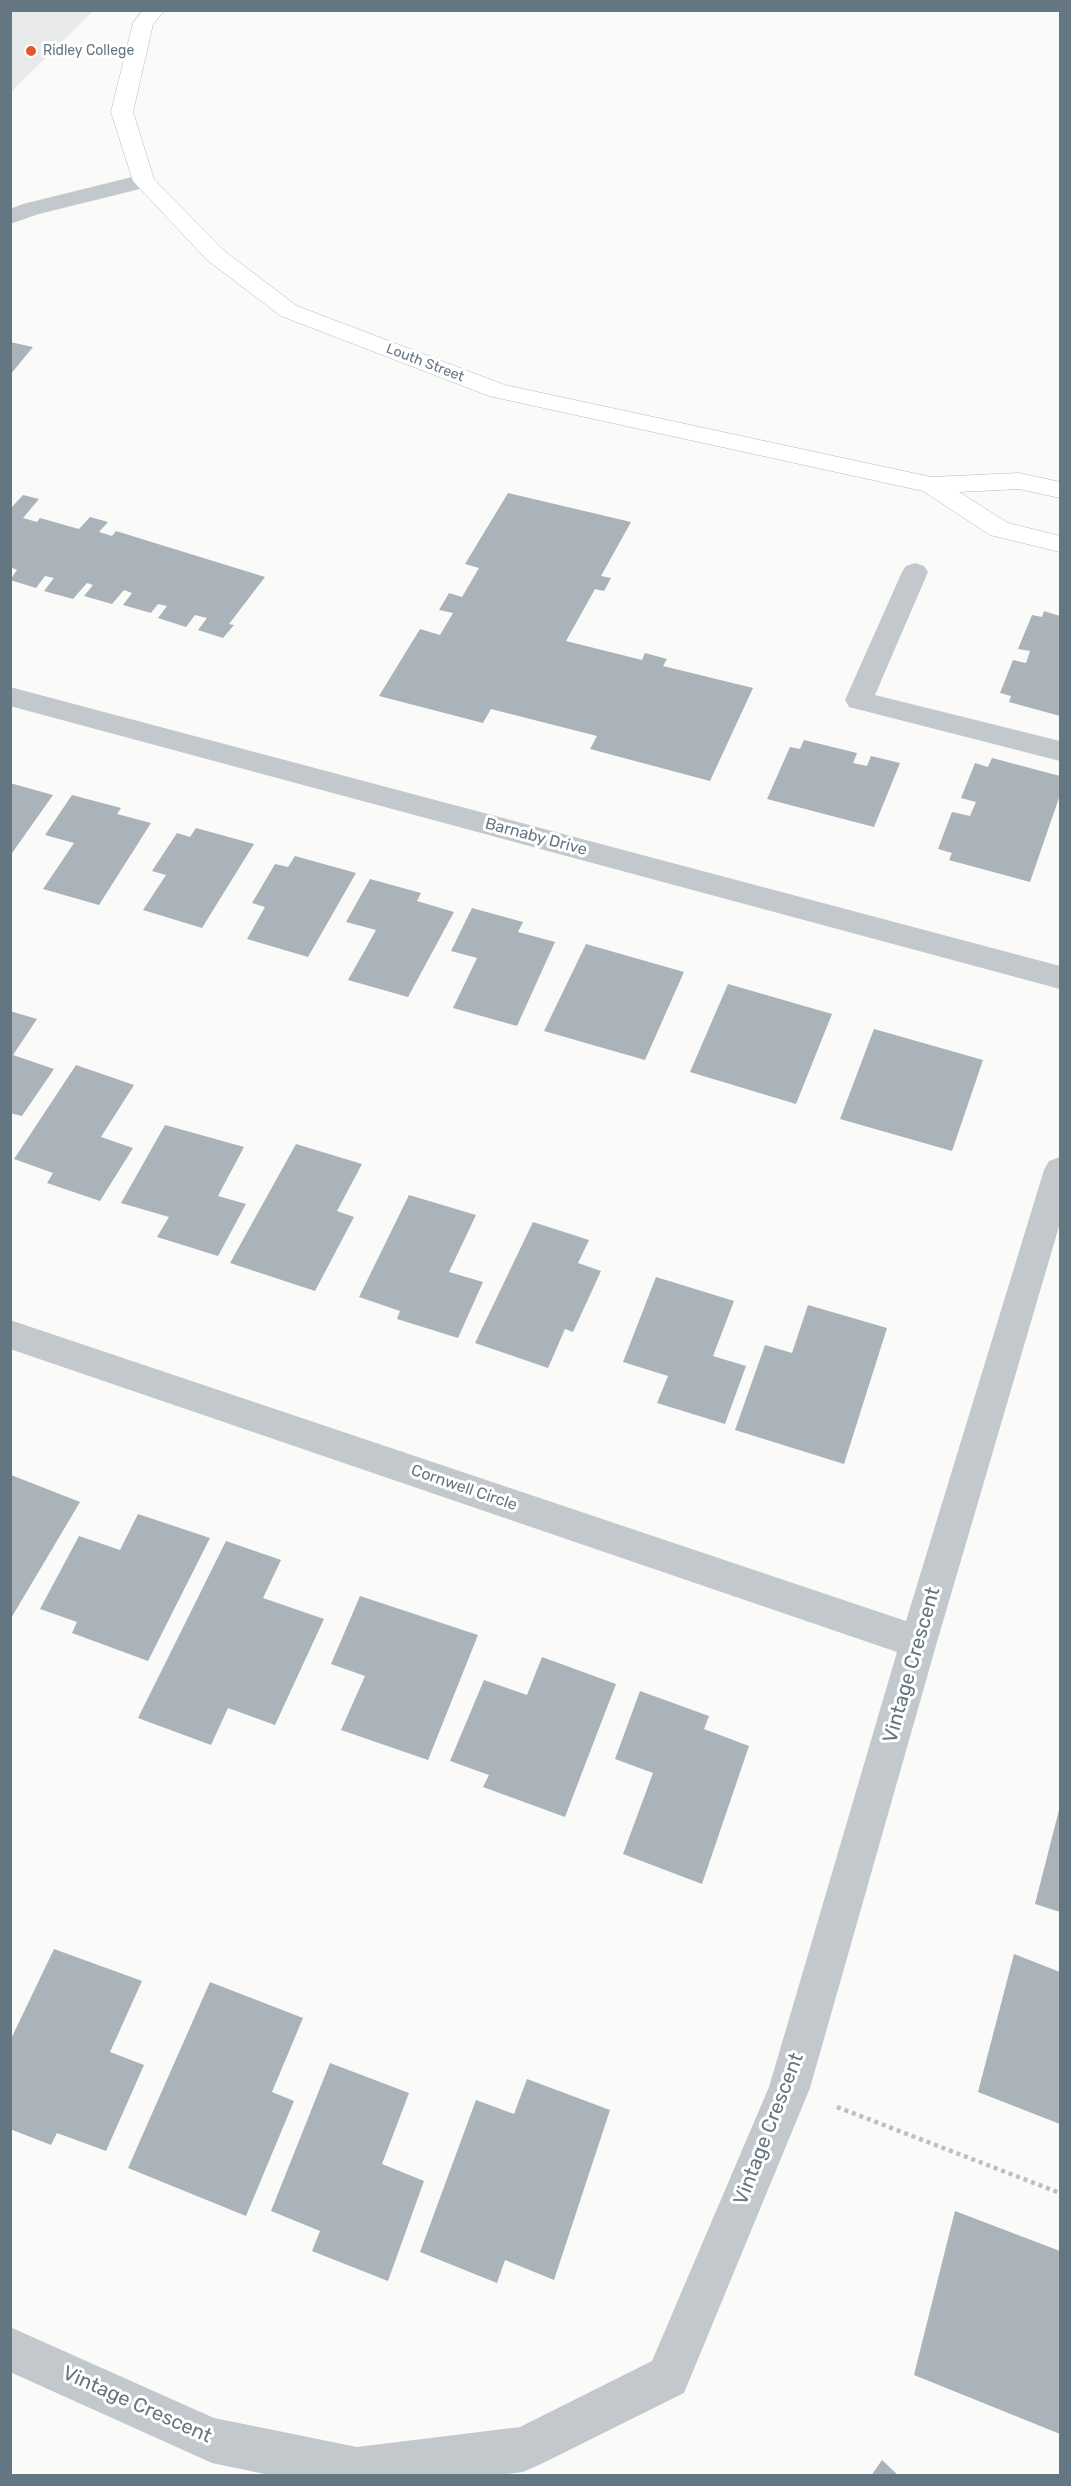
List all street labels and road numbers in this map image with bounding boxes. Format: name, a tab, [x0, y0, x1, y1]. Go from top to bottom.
street label: Louth Street	[384, 340, 466, 386]
street label: Barnaby Drive	[483, 814, 589, 860]
street label: Cornwell Circle	[408, 1461, 520, 1515]
street label: Vintage Crescent	[878, 1584, 946, 1746]
street label: Vintage Crescent	[729, 2050, 809, 2208]
street label: Vintage Crescent	[59, 2361, 215, 2449]

